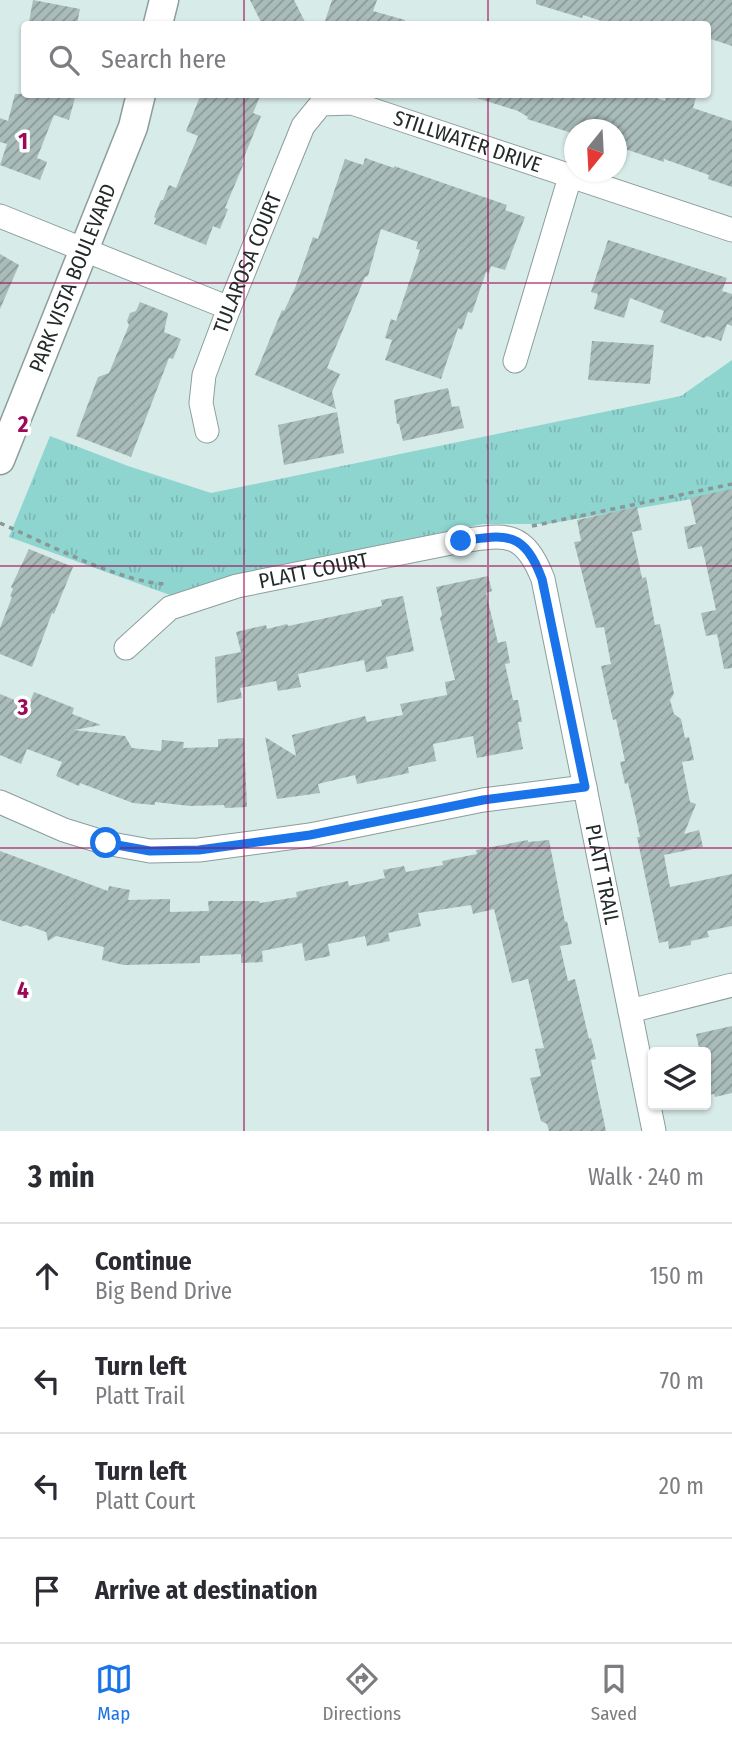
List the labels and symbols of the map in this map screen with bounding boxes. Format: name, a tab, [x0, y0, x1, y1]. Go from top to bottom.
street label: STILLWATER DRIVE	[390, 105, 545, 178]
north arrow	[564, 119, 627, 182]
text: 1	[18, 127, 28, 155]
street label: PARK VISTA BOULEVARD	[23, 180, 122, 376]
street label: TULAROSA COURT	[208, 188, 288, 337]
text: 2	[17, 410, 29, 438]
route end	[445, 525, 476, 556]
street label: PLATT COURT	[256, 547, 371, 594]
text: 3	[17, 693, 29, 721]
street label: PLATT TRAIL	[580, 822, 625, 927]
route start	[90, 827, 121, 858]
text: 4	[17, 976, 29, 1004]

